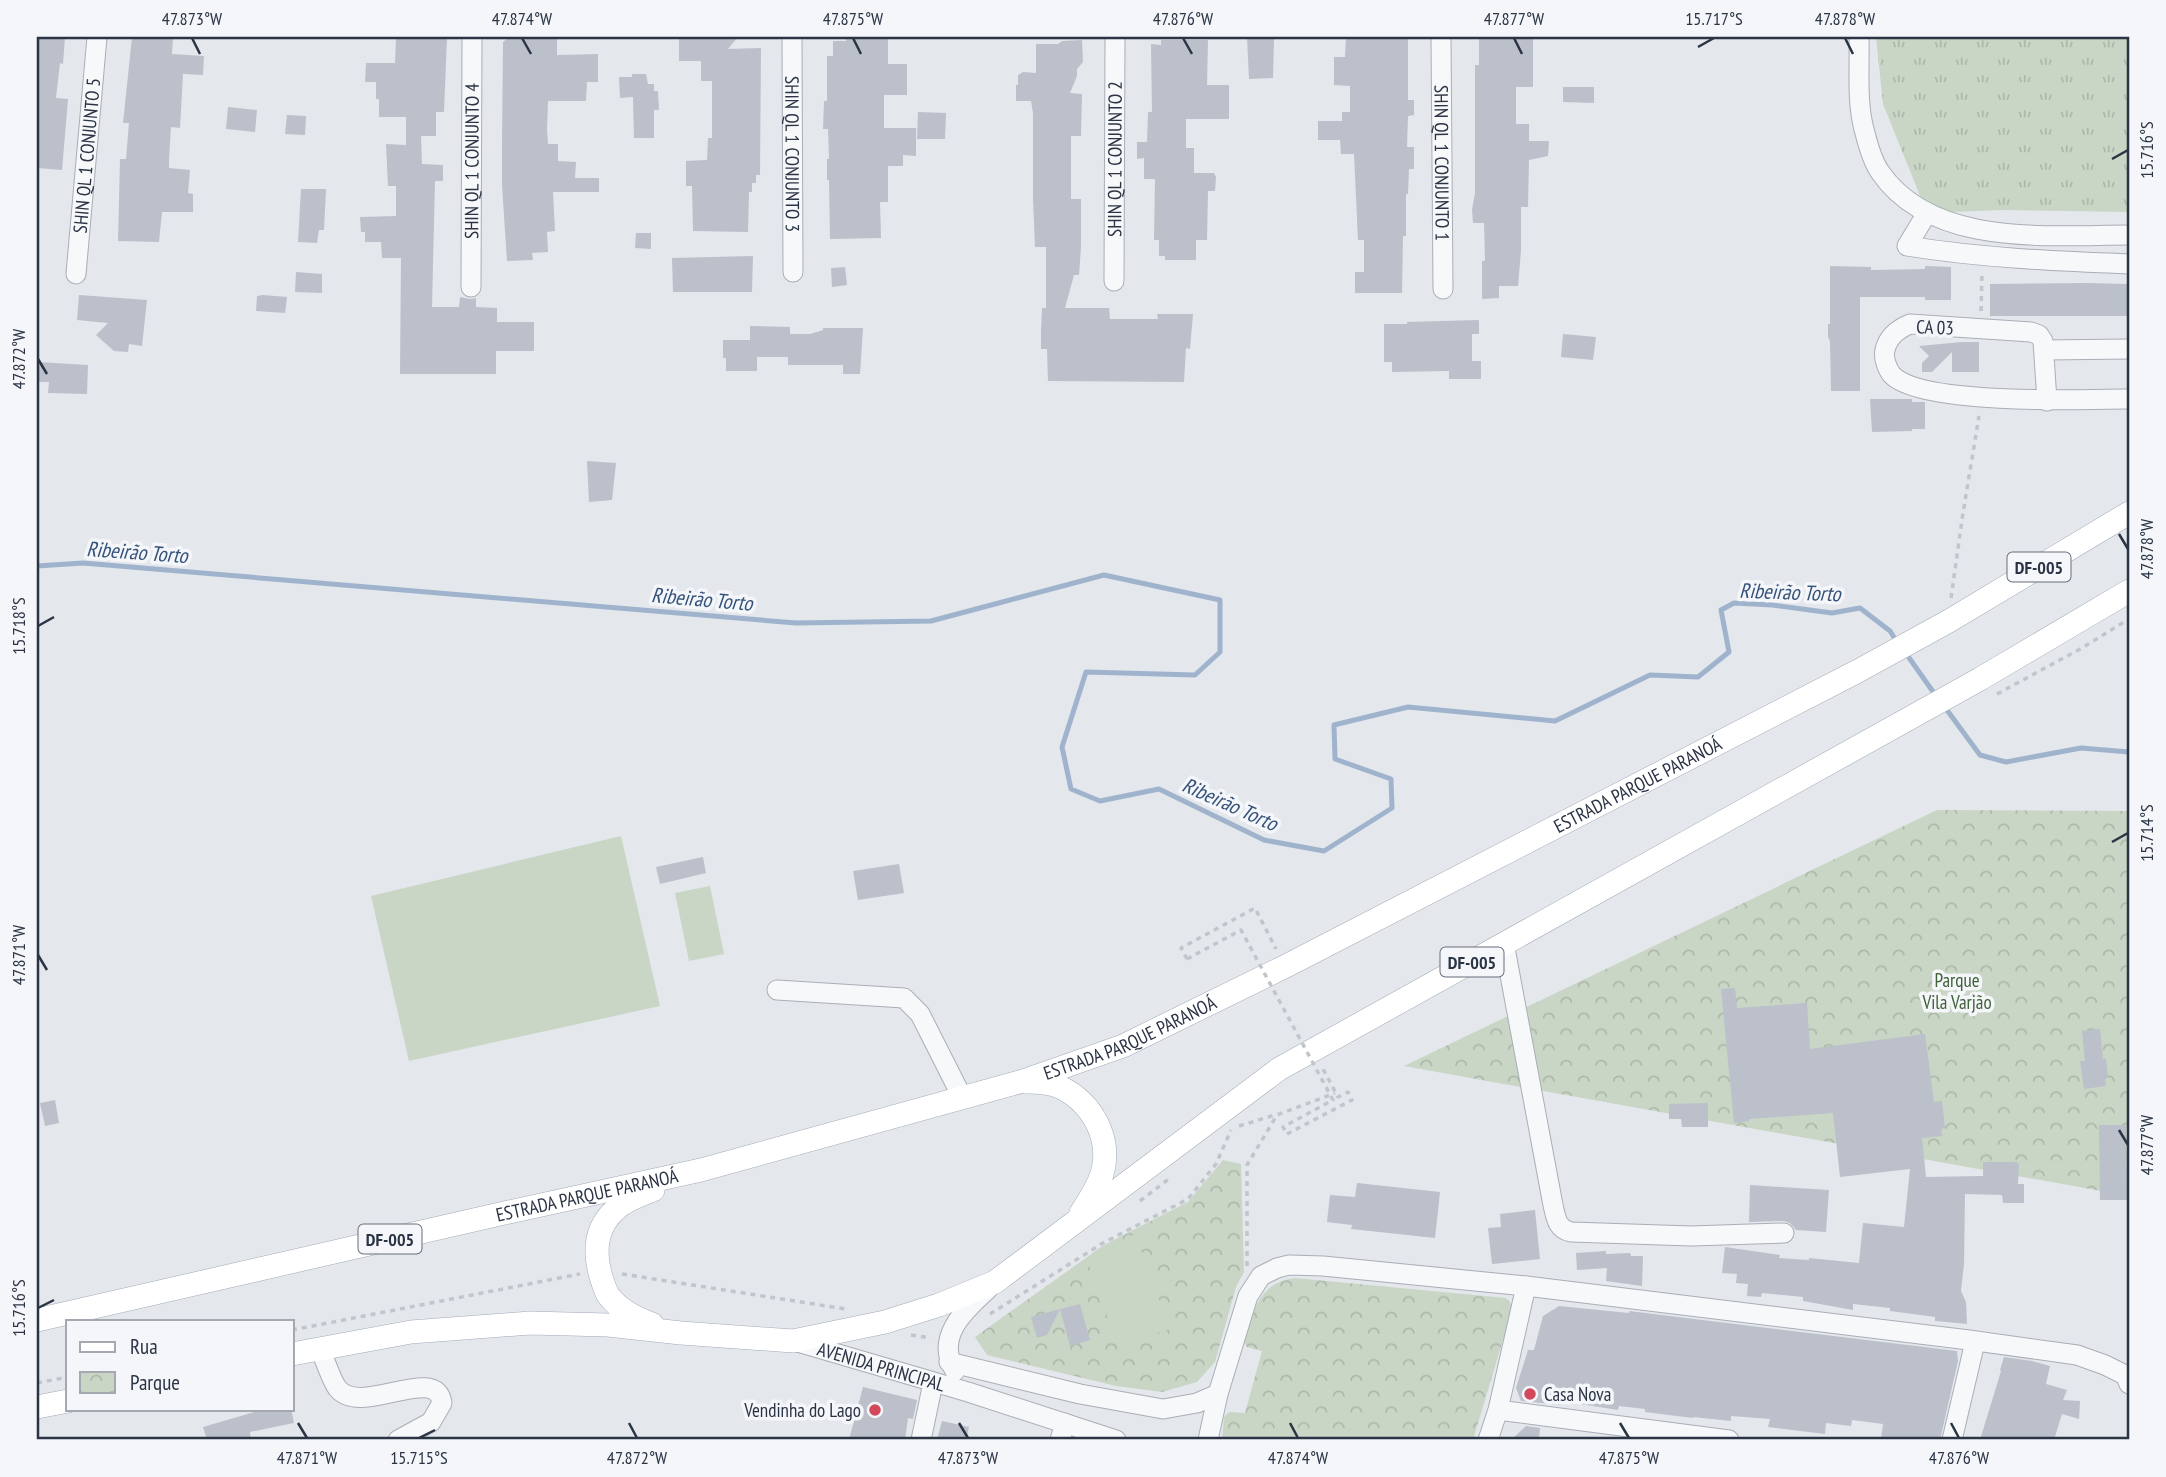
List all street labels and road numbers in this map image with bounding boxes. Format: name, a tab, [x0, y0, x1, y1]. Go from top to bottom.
street label: SHIN QL 1 CONJUNTO 3	[780, 76, 805, 232]
street label: SHIN QL 1 CONJUNTO 5	[68, 77, 105, 234]
street label: SHIN QL 1 CONJUNTO 2	[1102, 81, 1127, 237]
street label: SHIN QL 1 CONJUNTO 4	[459, 83, 484, 239]
street label: SHIN QL 1 CONJUNTO 1	[1429, 85, 1455, 241]
street label: CA 03	[1916, 314, 1954, 340]
road number: DF-005	[2008, 552, 2070, 582]
street label: ESTRADA PARQUE PARANOÁ	[1550, 731, 1726, 838]
road number: DF-005	[1440, 947, 1504, 976]
street label: ESTRADA PARQUE PARANOÁ	[1040, 990, 1220, 1085]
street label: ESTRADA PARQUE PARANOÁ	[494, 1163, 680, 1227]
road number: DF-005	[358, 1224, 422, 1254]
street label: AVENIDA PRINCIPAL	[815, 1337, 948, 1397]

